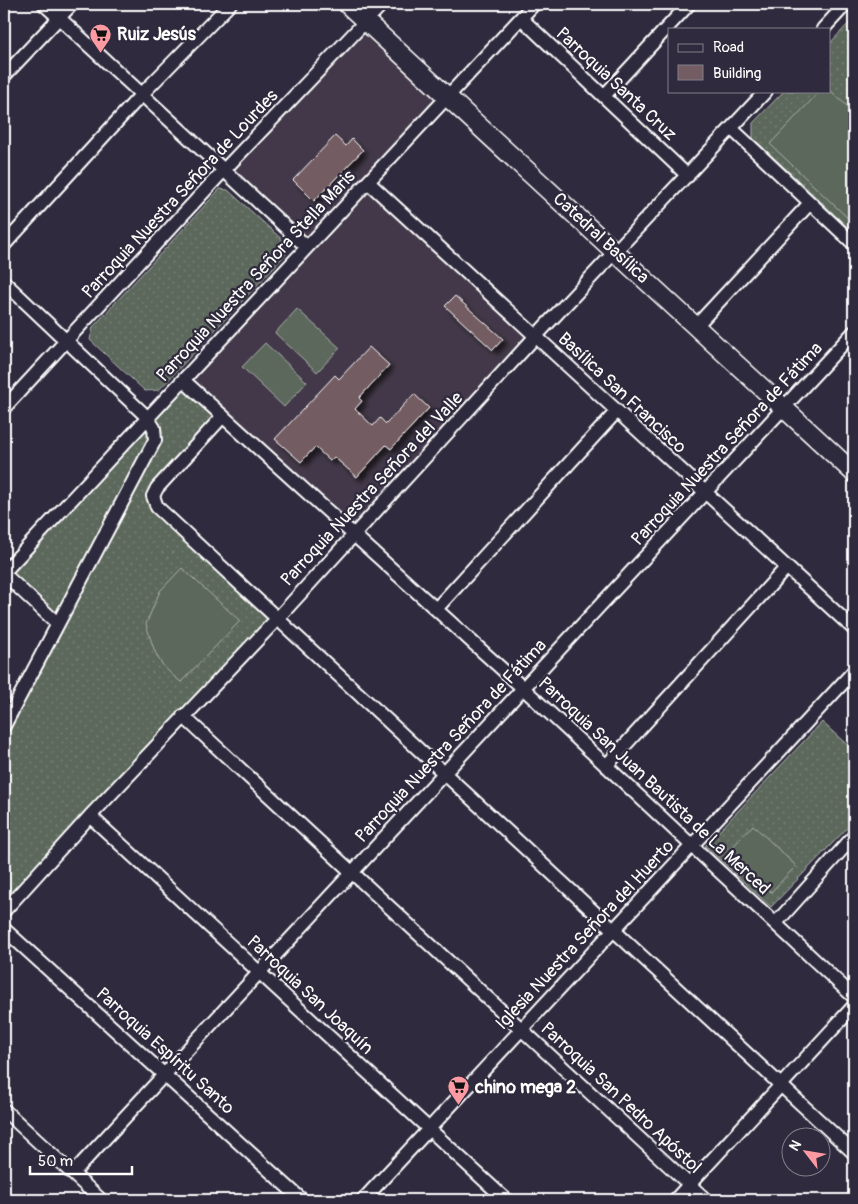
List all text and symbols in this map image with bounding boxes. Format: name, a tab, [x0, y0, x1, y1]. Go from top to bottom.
supermarket icon: Ruiz Jesús	[89, 22, 113, 53]
street label: Parroquia Santa Cruz	[551, 22, 681, 146]
place label: Ruiz Jesús	[117, 23, 197, 46]
legend	[668, 28, 830, 92]
text: Road	[713, 38, 744, 57]
text: Building	[713, 64, 761, 83]
street label: Parroquia Nuestra Señora de Lourdes	[77, 85, 283, 303]
street label: Parroquia Nuestra Señora Stella Maris	[152, 165, 360, 387]
street label: Catedral Basílica	[548, 187, 654, 289]
street label: Basílica San Francisco	[553, 327, 691, 459]
street label: Parroquia Nuestra Señora de Fátima	[626, 337, 828, 551]
street label: Parroquia Nuestra Señora del Valle	[276, 387, 468, 591]
street label: Parroquia Nuestra Señora de Fátima	[350, 634, 552, 848]
street label: Parroquia San Juan Bautista de La Merced	[533, 672, 775, 900]
street label: Iglesia Nuestra Señora del Huerto	[491, 835, 679, 1035]
street label: Parroquia San Joaquín	[242, 931, 378, 1059]
street label: Parroquia Espíritu Santo	[91, 983, 239, 1120]
street label: Parroquia San Pedro Apóstol	[536, 1017, 706, 1179]
supermarket icon: chino mega 2	[447, 1075, 471, 1106]
place label: chino mega 2	[474, 1076, 576, 1099]
north arrow	[780, 1126, 830, 1176]
text: N	[786, 1137, 805, 1154]
scale bar	[30, 1144, 132, 1176]
text: 50 m	[38, 1152, 73, 1171]

